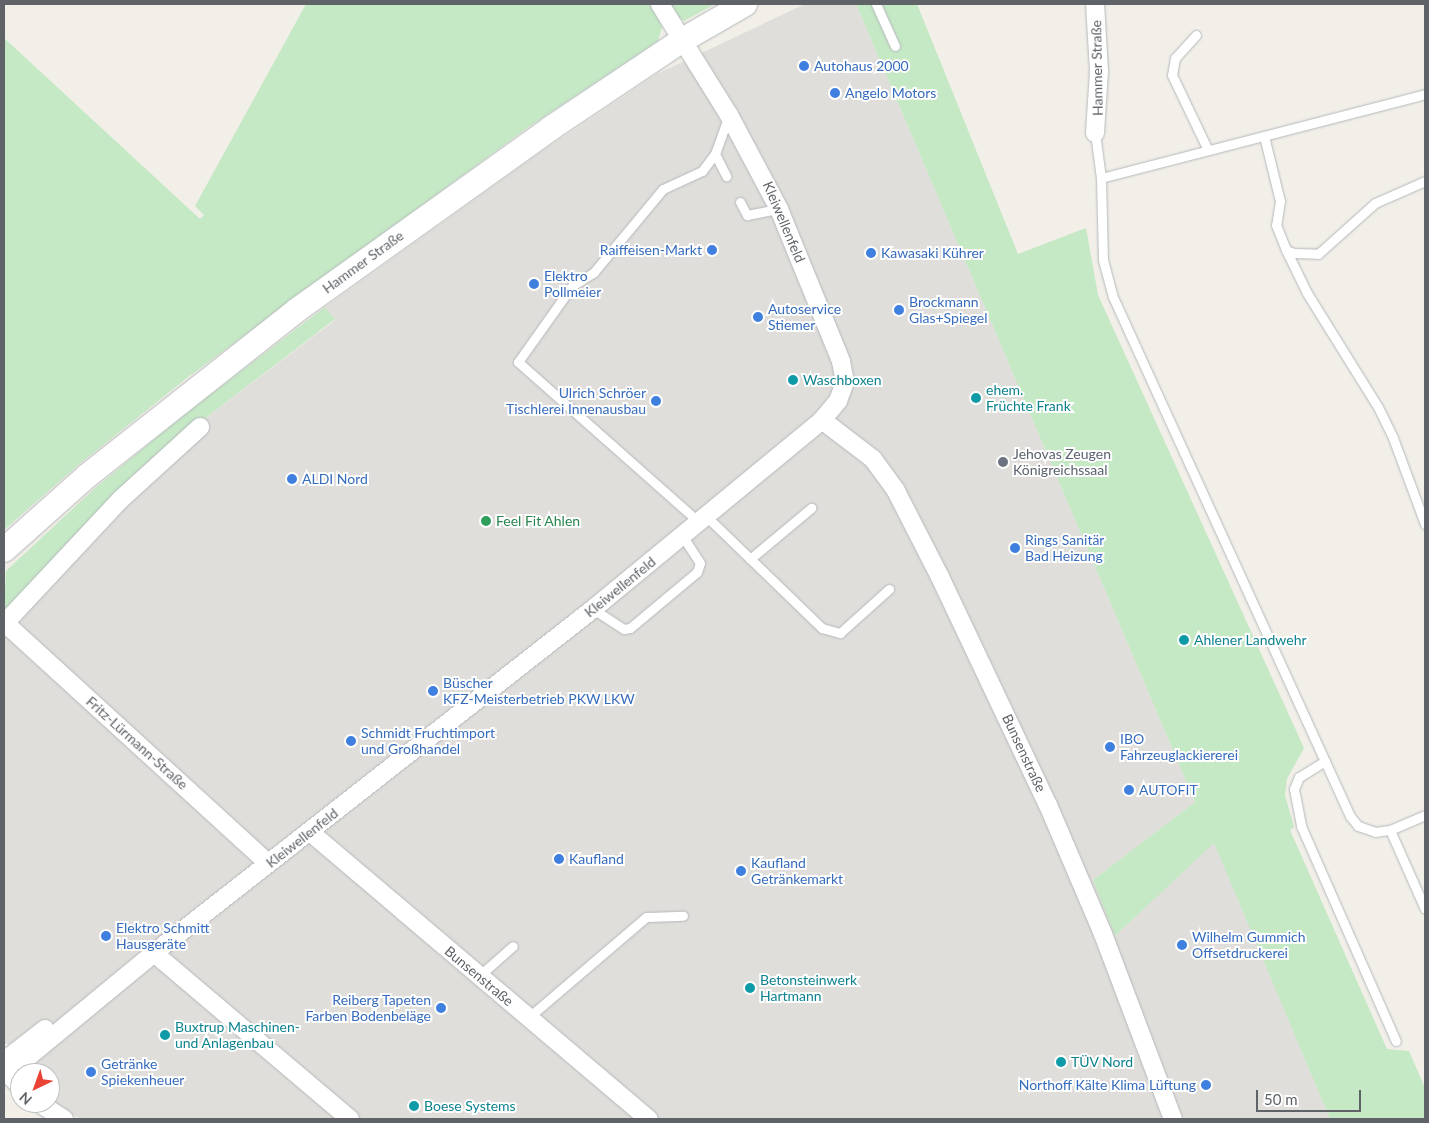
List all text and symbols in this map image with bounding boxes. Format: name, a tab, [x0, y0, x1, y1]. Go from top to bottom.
street label: Hammer Straße	[1088, 20, 1106, 116]
place label: Autohaus 2000	[814, 58, 909, 74]
marker: Autohaus 2000	[798, 60, 810, 72]
place label: Angelo Motors	[845, 85, 936, 101]
marker: Angelo Motors	[829, 87, 841, 99]
street label: Kleiwellenfeld	[759, 179, 809, 265]
street label: Hammer Straße	[319, 227, 407, 297]
place label: Raiffeisen-Markt	[600, 242, 702, 258]
marker: Raiffeisen-Markt	[706, 244, 718, 256]
place label: Kawasaki Kührer	[881, 245, 984, 261]
marker: Kawasaki Kührer	[865, 247, 877, 259]
place label: Elektro Pollmeier	[544, 268, 601, 300]
marker: Elektro Pollmeier	[528, 278, 540, 290]
place label: Brockmann Glas+Spiegel	[909, 294, 988, 326]
place label: Autoservice Stiemer	[768, 301, 841, 334]
marker: Brockmann Glas+Spiegel	[893, 304, 905, 316]
marker: Autoservice Stiemer	[752, 311, 764, 323]
place label: Waschboxen	[803, 372, 882, 388]
marker: Waschboxen	[787, 374, 799, 386]
place label: ehem. Früchte Frank	[986, 382, 1071, 414]
place label: Ulrich Schröer Tischlerei Innenausbau	[506, 385, 646, 418]
marker: ehem. Früchte Frank	[970, 392, 982, 404]
marker: Ulrich Schröer Tischlerei Innenausbau	[650, 395, 662, 407]
place label: Jehovas Zeugen Königreichssaal	[1013, 446, 1111, 478]
marker: Jehovas Zeugen Königreichssaal	[997, 456, 1009, 468]
place label: ALDI Nord	[302, 471, 368, 487]
marker: ALDI Nord	[286, 473, 298, 485]
place label: Feel Fit Ahlen	[496, 513, 581, 529]
marker: Feel Fit Ahlen	[480, 515, 492, 527]
place label: Rings Sanitär Bad Heizung	[1025, 532, 1104, 564]
marker: Rings Sanitär Bad Heizung	[1009, 542, 1021, 554]
street label: Kleiwellenfeld	[581, 553, 659, 621]
place label: Ahlener Landwehr	[1194, 632, 1307, 648]
marker: Ahlener Landwehr	[1178, 634, 1190, 646]
place label: Büscher KFZ-Meisterbetrieb PKW LKW	[443, 675, 635, 708]
marker: Büscher KFZ-Meisterbetrieb PKW LKW	[427, 685, 439, 697]
street label: Fritz-Lürmann-Straße	[83, 693, 191, 793]
street label: Bunsenstraße	[999, 711, 1049, 795]
place label: Schmidt Fruchtimport und Großhandel	[361, 725, 495, 758]
place label: IBO Fahrzeuglackiererei	[1120, 731, 1238, 764]
marker: Schmidt Fruchtimport und Großhandel	[345, 735, 357, 747]
marker: IBO Fahrzeuglackiererei	[1104, 741, 1116, 753]
place label: AUTOFIT	[1139, 782, 1198, 798]
marker: AUTOFIT	[1123, 784, 1135, 796]
street label: Kleiwellenfeld	[263, 805, 341, 871]
place label: Kaufland	[569, 851, 624, 867]
marker: Kaufland	[553, 853, 565, 865]
place label: Kaufland Getränkemarkt	[751, 855, 843, 888]
marker: Kaufland Getränkemarkt	[735, 865, 747, 877]
place label: Elektro Schmitt Hausgeräte	[116, 920, 210, 952]
place label: Wilhelm Gummich Offsetdruckerei	[1192, 929, 1306, 962]
marker: Elektro Schmitt Hausgeräte	[100, 930, 112, 942]
marker: Wilhelm Gummich Offsetdruckerei	[1176, 939, 1188, 951]
street label: Bunsenstraße	[441, 942, 517, 1010]
place label: Betonsteinwerk Hartmann	[760, 972, 857, 1004]
marker: Betonsteinwerk Hartmann	[744, 982, 756, 994]
place label: Reiberg Tapeten Farben Bodenbeläge	[305, 992, 431, 1024]
marker: Reiberg Tapeten Farben Bodenbeläge	[435, 1002, 447, 1014]
place label: Buxtrup Maschinen- und Anlagenbau	[175, 1019, 300, 1052]
marker: Buxtrup Maschinen- und Anlagenbau	[159, 1029, 171, 1041]
place label: TÜV Nord	[1071, 1054, 1134, 1070]
place label: Getränke Spiekenheuer	[101, 1056, 184, 1088]
marker: TÜV Nord	[1055, 1056, 1067, 1068]
north arrow	[10, 1063, 60, 1113]
marker: Getränke Spiekenheuer	[85, 1066, 97, 1078]
place label: Northoff Kälte Klima Lüftung	[1018, 1077, 1196, 1093]
marker: Northoff Kälte Klima Lüftung	[1200, 1079, 1212, 1091]
scale bar	[1259, 1080, 1364, 1112]
text: N	[16, 1089, 35, 1109]
text: 50 m	[1264, 1090, 1298, 1108]
place label: Boese Systems	[424, 1098, 516, 1114]
marker: Boese Systems	[408, 1100, 420, 1112]

